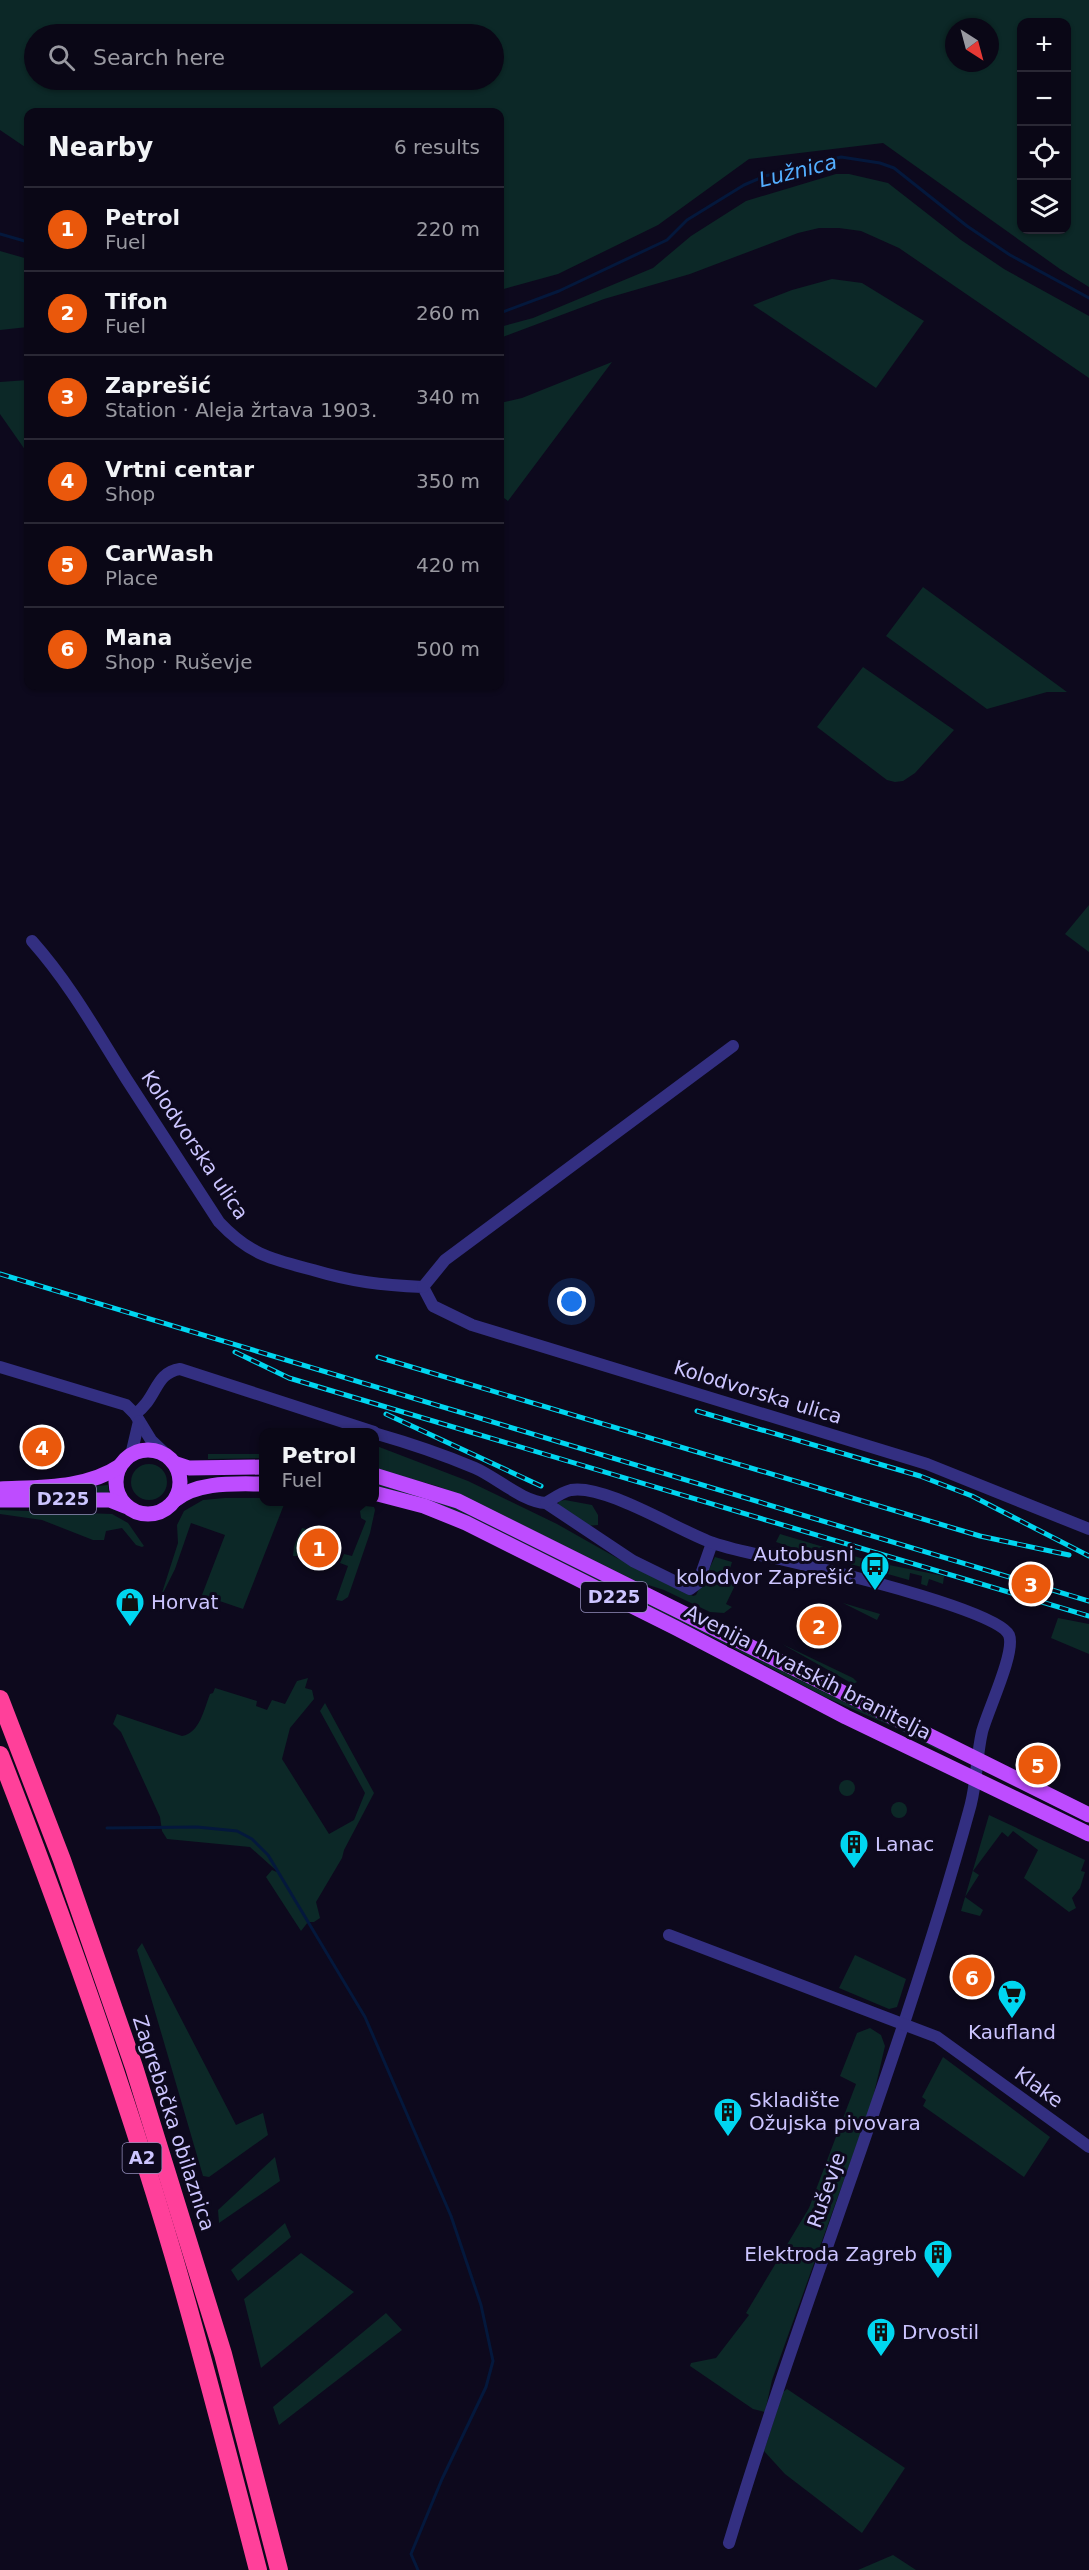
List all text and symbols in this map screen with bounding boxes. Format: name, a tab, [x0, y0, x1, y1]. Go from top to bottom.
north arrow	[945, 18, 999, 72]
map controls	[1017, 18, 1071, 234]
button: +	[1017, 18, 1071, 72]
search box	[24, 24, 504, 90]
icon: search	[45, 41, 78, 74]
text: Search here	[93, 45, 225, 70]
button: −	[1017, 72, 1071, 126]
button: locate	[1017, 126, 1071, 180]
text: Nearby	[48, 132, 153, 162]
text: 6 results	[394, 135, 480, 159]
water label: Lužnica	[756, 150, 840, 192]
button: layers	[1017, 180, 1071, 234]
text: Petrol	[105, 205, 180, 230]
text: 1	[61, 217, 74, 241]
text: 220 m	[416, 217, 480, 241]
text: Fuel	[105, 230, 146, 254]
text: Tifon	[105, 289, 168, 314]
text: 2	[61, 301, 74, 325]
text: 260 m	[416, 301, 480, 325]
text: Fuel	[105, 314, 146, 338]
text: Zaprešić	[105, 373, 211, 398]
text: 3	[61, 385, 74, 409]
text: 340 m	[416, 385, 480, 409]
text: Station · Aleja žrtava 1903.	[105, 398, 377, 422]
text: Vrtni centar	[105, 457, 254, 482]
text: 4	[61, 469, 74, 493]
text: 350 m	[416, 469, 480, 493]
text: Shop	[105, 482, 155, 506]
text: CarWash	[105, 541, 214, 566]
text: 5	[61, 553, 74, 577]
text: 420 m	[416, 553, 480, 577]
text: Place	[105, 566, 158, 590]
text: Mana	[105, 625, 172, 650]
text: 6	[61, 637, 74, 661]
text: 500 m	[416, 637, 480, 661]
text: Shop · Ruševje	[105, 650, 252, 674]
street label: Kolodvorska ulica	[136, 1066, 254, 1224]
your location	[557, 1287, 586, 1316]
street label: Kolodvorska ulica	[671, 1355, 845, 1429]
pin: 4	[22, 1424, 62, 1470]
popup	[259, 1428, 379, 1506]
text: Petrol	[281, 1443, 357, 1468]
text: Fuel	[281, 1468, 322, 1492]
road number: D225	[30, 1484, 96, 1514]
pin: 1	[300, 1526, 338, 1570]
place label: Autobusni kolodvor Zaprešić	[676, 1542, 854, 1589]
bus stop icon: Autobusni kolodvor Zaprešić	[859, 1550, 891, 1592]
pin: 3	[1012, 1562, 1050, 1606]
road number: D225	[581, 1582, 647, 1612]
shop icon: Horvat	[114, 1586, 146, 1628]
place label: Horvat	[151, 1590, 219, 1614]
street label: Avenija hrvatskih branitelja	[681, 1599, 935, 1745]
pin: 2	[800, 1604, 838, 1648]
pin: 5	[1018, 1742, 1058, 1788]
building icon: Lanac	[838, 1828, 870, 1870]
place label: Lanac	[875, 1832, 934, 1856]
pin: 6	[952, 1954, 992, 2000]
supermarket icon: Kaufland	[996, 1978, 1028, 2020]
street label: Zagrebačka obilaznica	[128, 2012, 220, 2234]
place label: Kaufland	[968, 2020, 1056, 2044]
street label: Klake	[1010, 2061, 1068, 2113]
place label: Skladište Ožujska pivovara	[749, 2088, 921, 2135]
building icon: Skladište Ožujska pivovara	[712, 2096, 744, 2138]
road number: A2	[122, 2143, 162, 2173]
street label: Ruševje	[802, 2149, 850, 2231]
building icon: Elektroda Zagreb	[922, 2238, 954, 2280]
place label: Elektroda Zagreb	[744, 2242, 917, 2266]
building icon: Drvostil	[865, 2316, 897, 2358]
place label: Drvostil	[902, 2320, 979, 2344]

